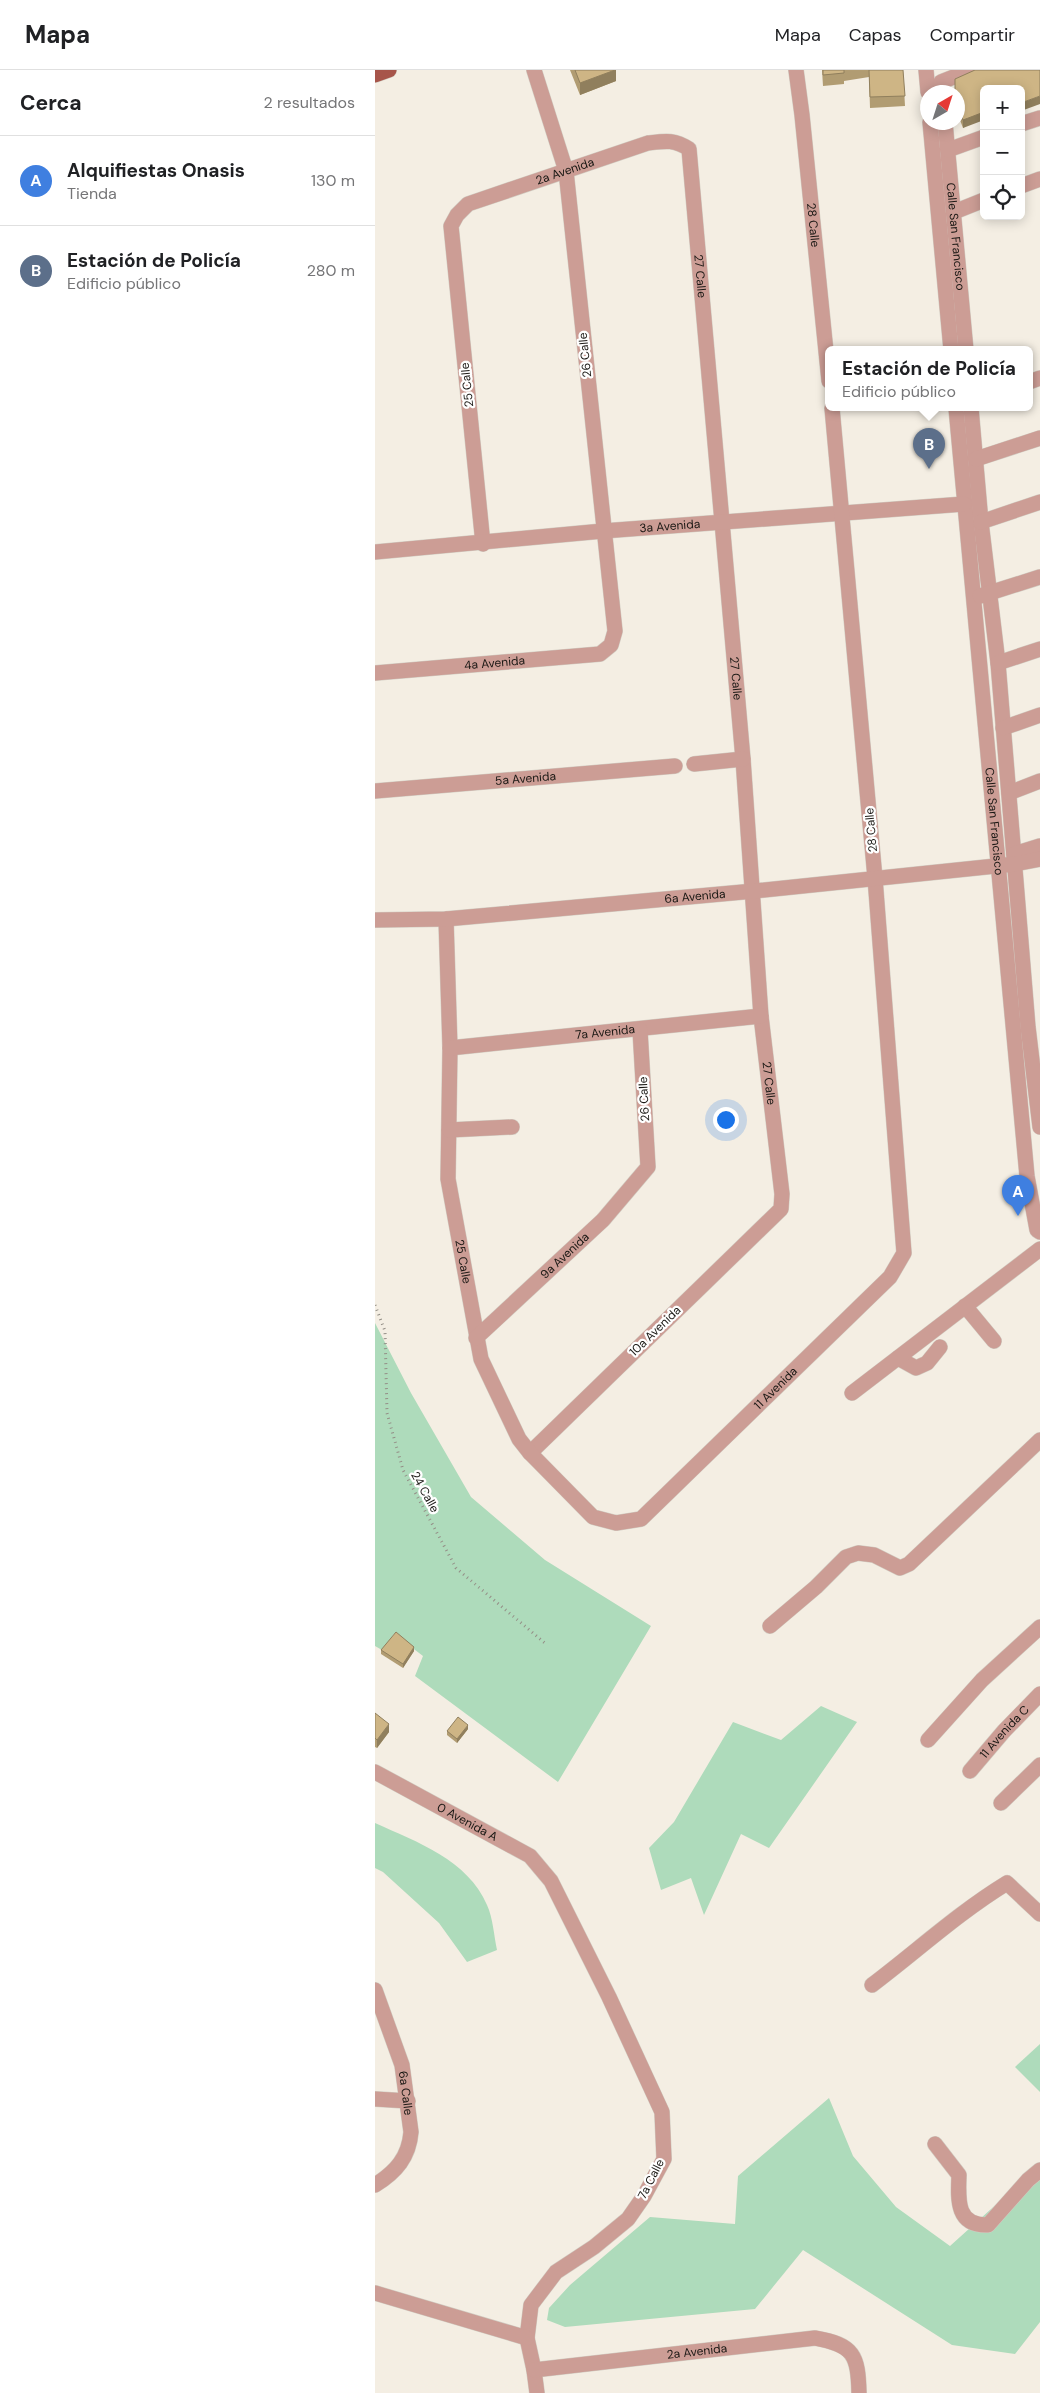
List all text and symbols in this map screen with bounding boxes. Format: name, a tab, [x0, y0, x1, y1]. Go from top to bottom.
text: Mapa	[25, 19, 90, 50]
text: Mapa	[775, 23, 821, 47]
text: Capas	[849, 23, 902, 47]
text: Compartir	[930, 23, 1015, 47]
north arrow	[920, 85, 965, 130]
map controls	[980, 85, 1025, 220]
button: +	[980, 85, 1025, 130]
text: Cerca	[20, 89, 82, 117]
text: 2 resultados	[264, 92, 355, 113]
button: −	[980, 130, 1025, 175]
street label: 2a Avenida	[534, 154, 596, 188]
text: Alquifiestas Onasis	[67, 158, 245, 183]
text: A	[30, 170, 42, 191]
text: 130 m	[311, 170, 355, 191]
button: locate	[980, 175, 1025, 220]
street label: Calle San Francisco	[943, 182, 968, 291]
text: Tienda	[67, 183, 117, 204]
street label: 28 Calle	[803, 202, 823, 248]
text: Estación de Policía	[67, 248, 241, 273]
street label: 27 Calle	[690, 254, 710, 299]
text: B	[31, 260, 41, 281]
text: 280 m	[307, 260, 355, 281]
text: Edificio público	[67, 273, 181, 294]
street label: 26 Calle	[575, 332, 595, 378]
popup	[825, 346, 1033, 411]
text: Estación de Policía	[842, 356, 1016, 381]
street label: 25 Calle	[457, 362, 477, 408]
text: Edificio público	[842, 381, 956, 402]
pin: B	[913, 428, 945, 469]
street label: 3a Avenida	[639, 516, 701, 536]
street label: 4a Avenida	[463, 652, 526, 673]
street label: 27 Calle	[726, 656, 746, 701]
street label: Calle San Francisco	[981, 767, 1007, 876]
street label: 5a Avenida	[494, 768, 557, 789]
street label: 28 Calle	[861, 807, 881, 853]
street label: 6a Avenida	[664, 886, 726, 907]
street label: 7a Avenida	[575, 1021, 636, 1043]
street label: 27 Calle	[758, 1060, 779, 1106]
street label: 26 Calle	[635, 1076, 653, 1122]
your location	[713, 1107, 739, 1133]
pin: A	[1002, 1175, 1034, 1216]
street label: 9a Avenida	[537, 1229, 593, 1282]
street label: 25 Calle	[451, 1238, 475, 1285]
street label: 10a Avenida	[626, 1302, 684, 1360]
street label: 11 Avenida	[750, 1363, 801, 1413]
street label: 24 Calle	[407, 1469, 443, 1515]
street label: 11 Avenida C	[976, 1702, 1033, 1762]
street label: 0 Avenida A	[434, 1799, 500, 1845]
street label: 6a Calle	[395, 2070, 417, 2116]
street label: 7a Calle	[634, 2156, 668, 2202]
street label: 2a Avenida	[666, 2340, 728, 2363]

